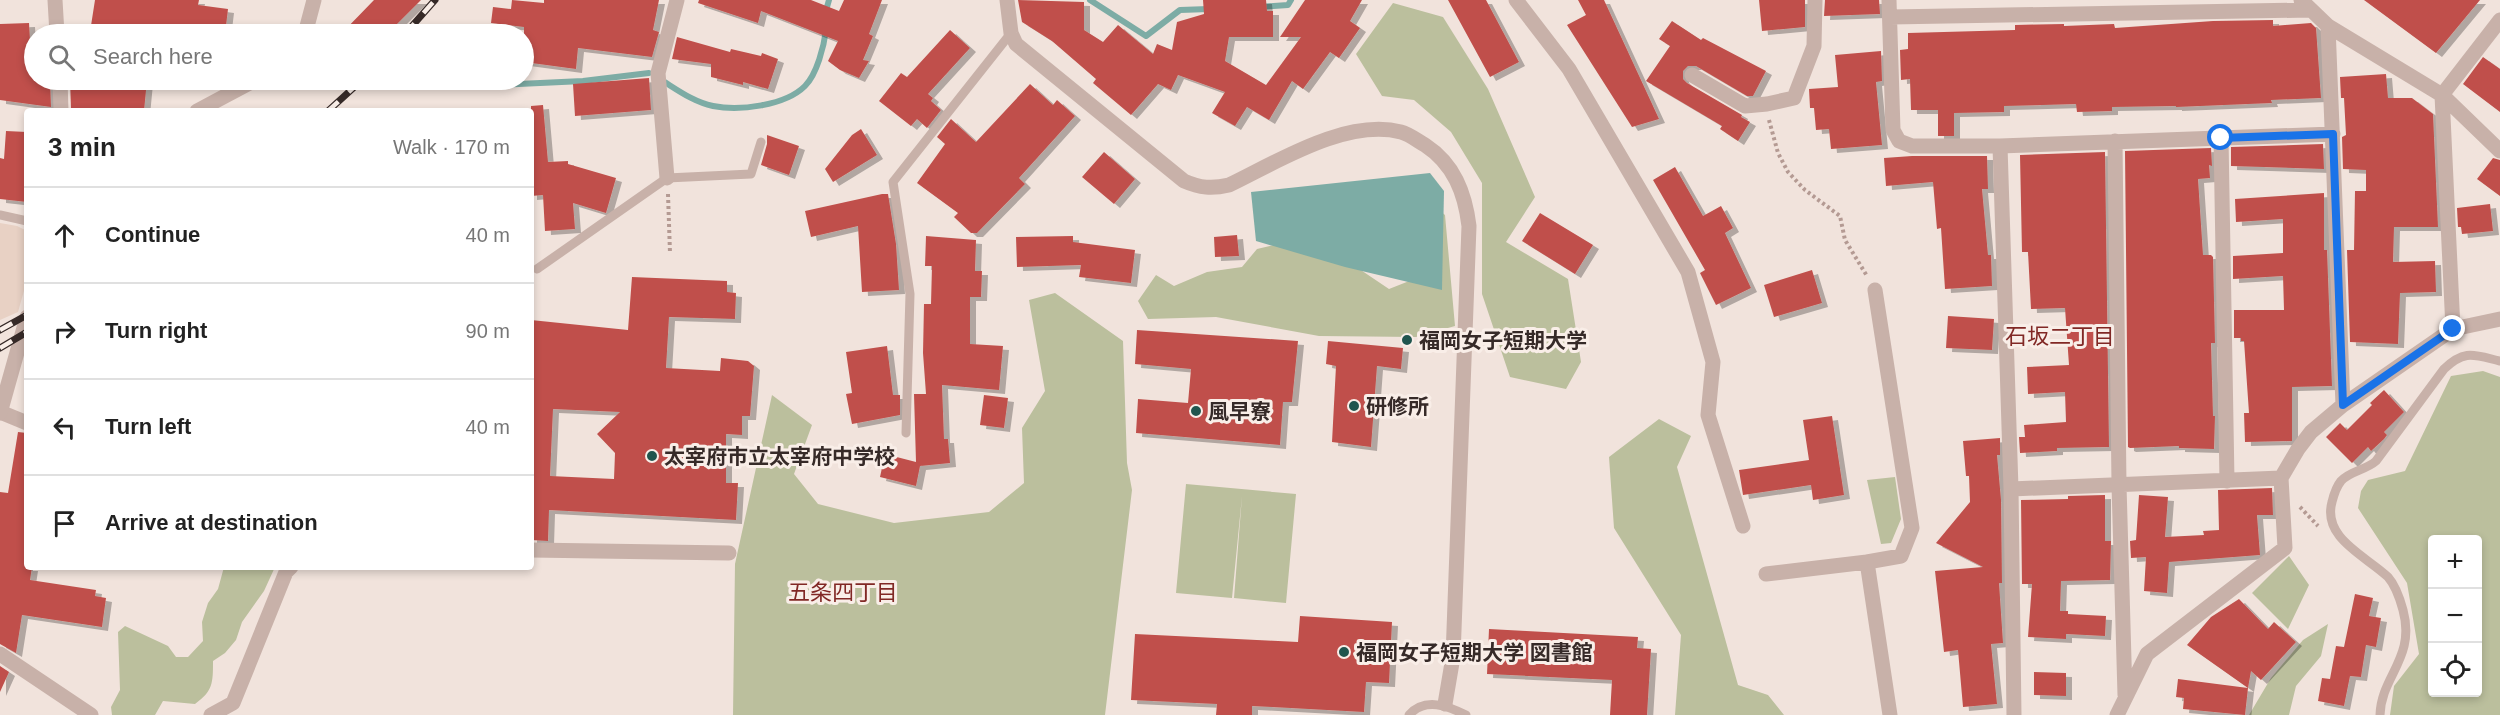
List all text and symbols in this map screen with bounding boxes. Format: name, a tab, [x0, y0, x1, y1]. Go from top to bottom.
search box	[24, 24, 534, 90]
icon: search	[45, 41, 78, 74]
text: Search here	[93, 44, 213, 69]
route start	[2207, 124, 2233, 150]
text: 3 min	[48, 132, 116, 162]
text: Walk · 170 m	[393, 136, 510, 158]
icon: ahead	[48, 219, 81, 252]
text: Continue	[105, 222, 200, 247]
text: 40 m	[466, 224, 510, 246]
icon: right	[48, 315, 81, 348]
route end	[2439, 315, 2465, 341]
text: Turn right	[105, 318, 207, 343]
text: 90 m	[466, 320, 510, 342]
district label: 石坂二丁目	[2005, 324, 2115, 349]
place label: 福岡女子短期大学	[1419, 329, 1587, 352]
marker: 福岡女子短期大学	[1400, 333, 1414, 347]
place label: 研修所	[1366, 395, 1429, 418]
marker: 研修所	[1347, 399, 1361, 413]
place label: 風早寮	[1208, 400, 1271, 423]
marker: 風早寮	[1189, 404, 1203, 418]
icon: left	[48, 411, 81, 444]
text: Turn left	[105, 414, 191, 439]
text: 40 m	[466, 416, 510, 438]
place label: 太宰府市立太宰府中学校	[664, 445, 895, 468]
marker: 太宰府市立太宰府中学校	[645, 449, 659, 463]
icon: arrive	[48, 507, 81, 540]
text: Arrive at destination	[105, 510, 318, 535]
map controls	[2428, 535, 2482, 697]
button: +	[2428, 535, 2482, 589]
district label: 五条四丁目	[788, 580, 898, 605]
button: −	[2428, 589, 2482, 643]
place label: 福岡女子短期大学 図書館	[1356, 641, 1593, 664]
button: locate	[2428, 643, 2482, 697]
marker: 福岡女子短期大学 図書館	[1337, 645, 1351, 659]

